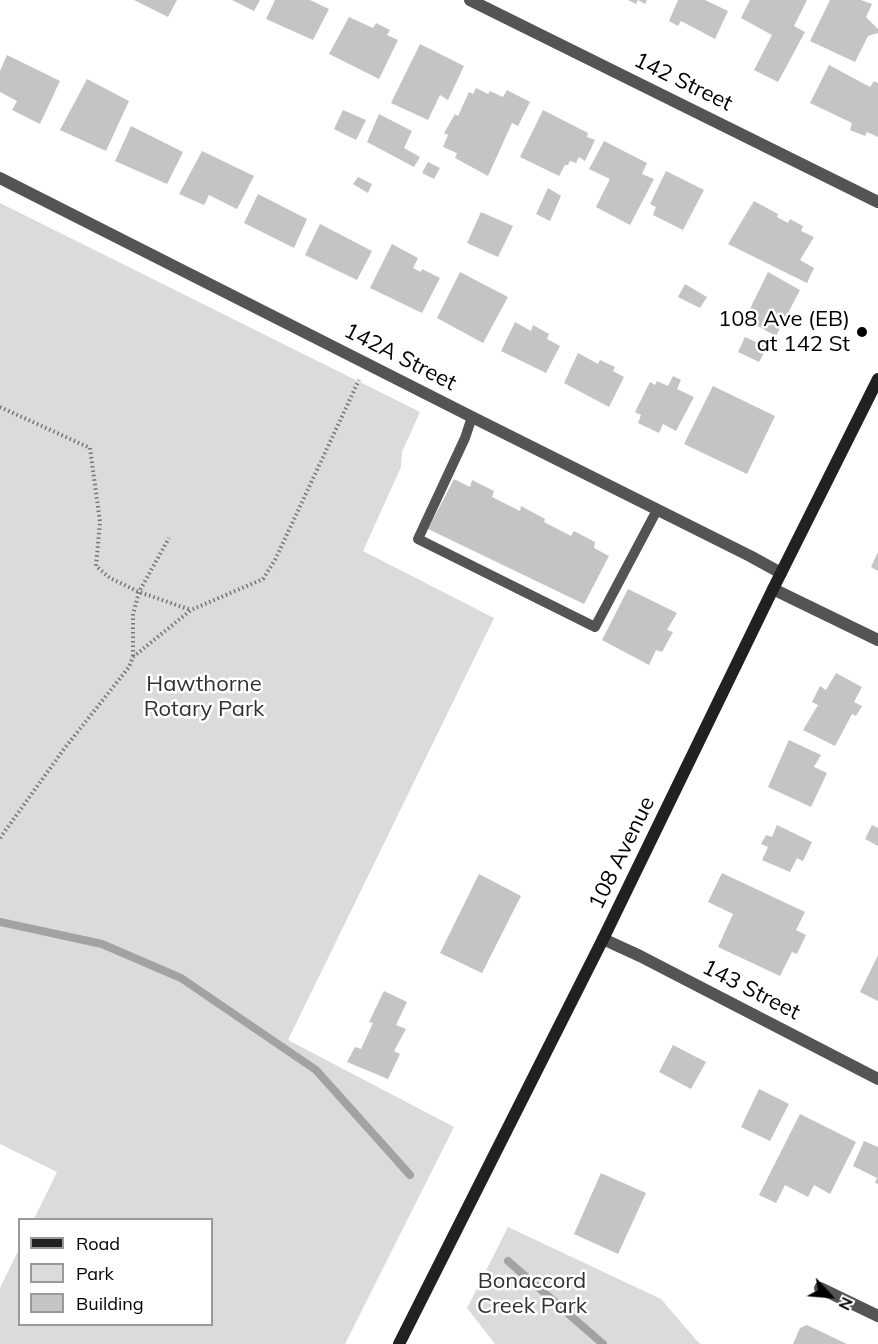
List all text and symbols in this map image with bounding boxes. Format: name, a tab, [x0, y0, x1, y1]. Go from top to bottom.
street label: 142 Street	[629, 47, 737, 117]
place label: 108 Ave (EB) at 142 St	[718, 306, 850, 358]
street label: 142A Street	[340, 317, 460, 397]
marker: 108 Ave (EB) at 142 St	[855, 325, 869, 339]
park label: Hawthorne Rotary Park	[144, 671, 264, 722]
street label: 108 Avenue	[583, 792, 661, 914]
street label: 143 Street	[698, 954, 804, 1026]
legend	[18, 1218, 213, 1326]
text: Road	[76, 1232, 120, 1255]
text: Park	[76, 1262, 114, 1285]
north arrow	[800, 1266, 860, 1326]
park label: Bonaccord Creek Park	[477, 1268, 587, 1320]
text: Building	[76, 1292, 144, 1315]
text: N	[835, 1294, 858, 1314]

